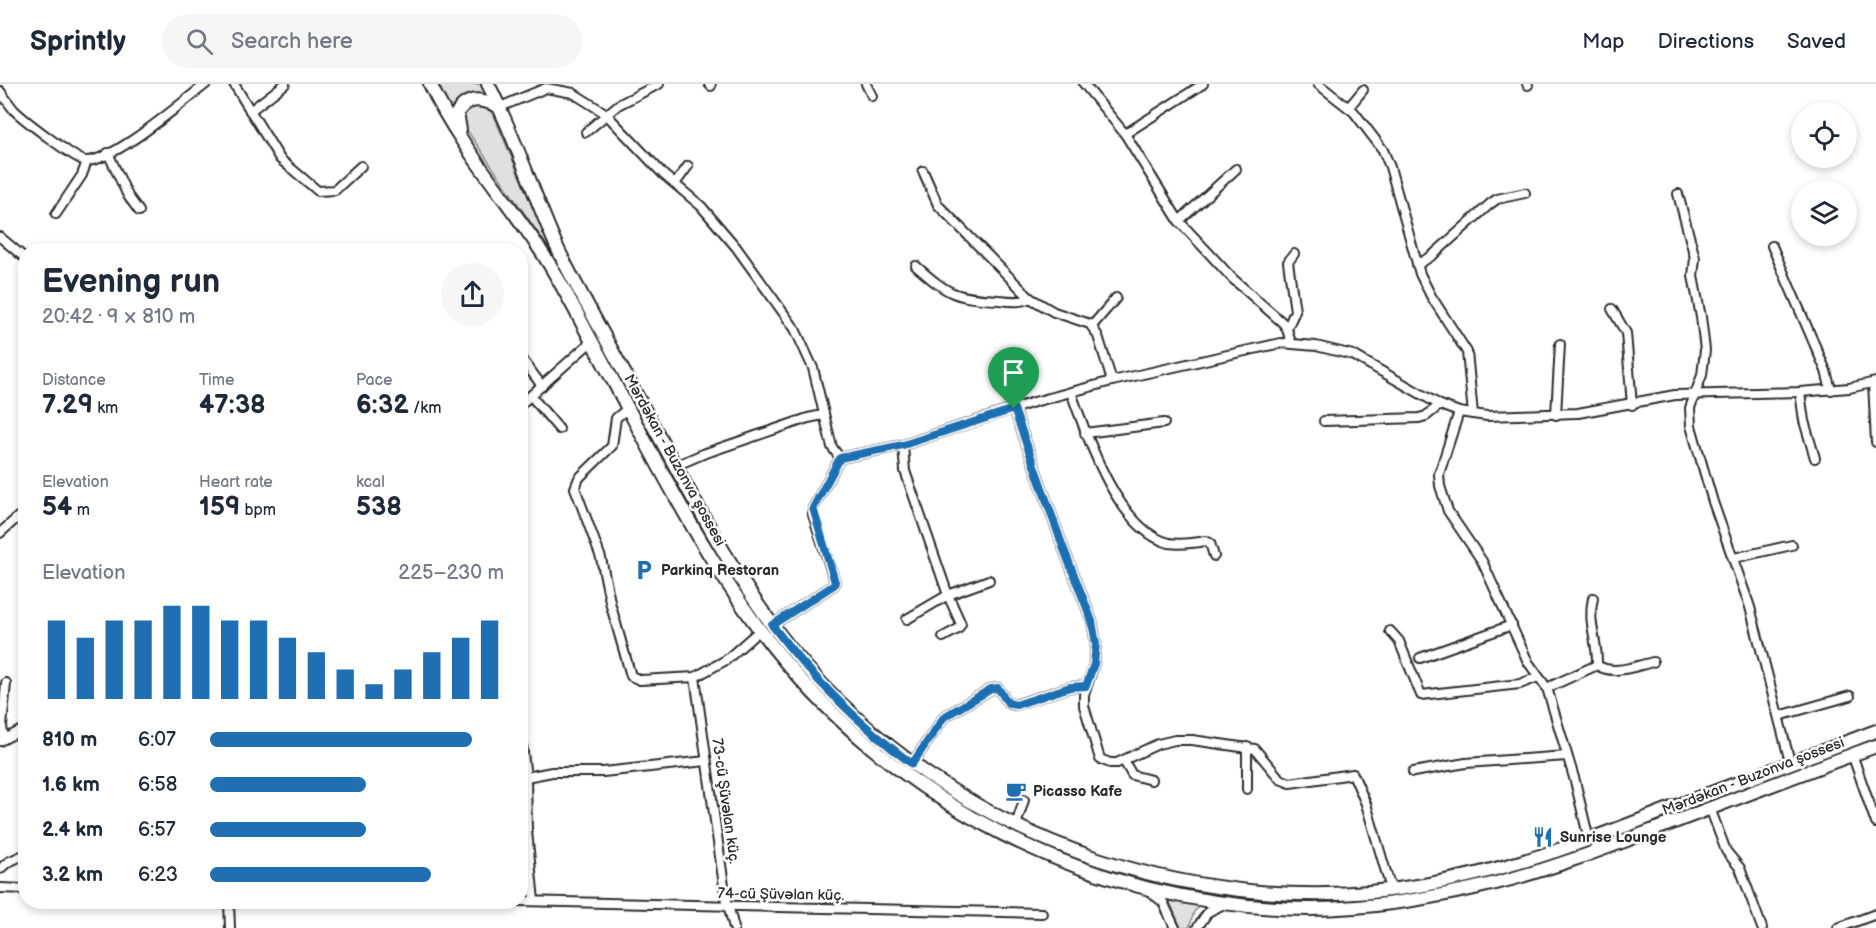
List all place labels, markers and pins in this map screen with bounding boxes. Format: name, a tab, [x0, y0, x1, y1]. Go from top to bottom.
pin	[988, 347, 1039, 409]
parking icon: Parkinq Restoran	[632, 558, 656, 582]
place label: Parkinq Restoran	[661, 561, 779, 580]
cafe icon: Picasso Kafe	[1004, 779, 1028, 803]
place label: Picasso Kafe	[1033, 782, 1123, 801]
restaurant icon: Sunrise Lounge	[1531, 825, 1555, 849]
place label: Sunrise Lounge	[1560, 828, 1667, 847]

